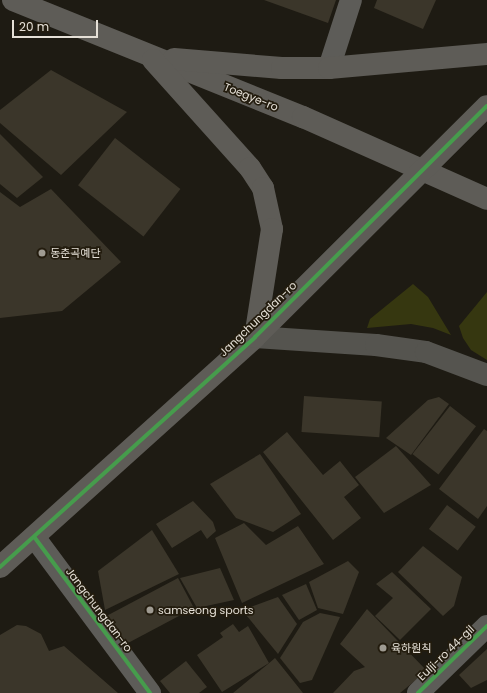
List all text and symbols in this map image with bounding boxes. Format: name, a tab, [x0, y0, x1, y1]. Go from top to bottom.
scale bar	[14, 12, 100, 38]
text: 20 m	[19, 18, 49, 35]
street label: Toegye-ro	[222, 80, 280, 114]
place label: 동춘곡예단	[50, 246, 101, 260]
marker: 동춘곡예단	[37, 248, 47, 258]
street label: Jangchungdan-ro	[217, 279, 299, 359]
street label: Jangchungdan-ro	[63, 565, 135, 655]
place label: samseong sports	[158, 603, 254, 617]
marker: samseong sports	[145, 605, 155, 615]
street label: Eulji-ro 44-gil	[415, 623, 477, 683]
place label: 육하원칙	[391, 641, 431, 655]
marker: 육하원칙	[378, 643, 388, 653]

